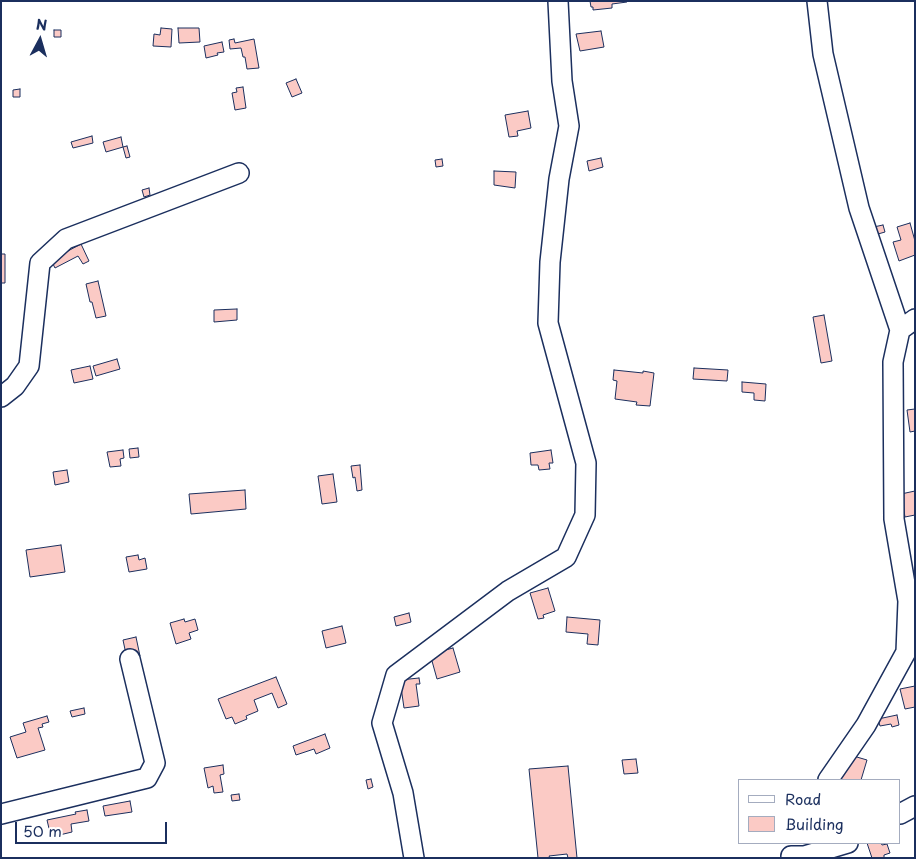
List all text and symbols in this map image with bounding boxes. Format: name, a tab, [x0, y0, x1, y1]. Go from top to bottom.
text: N	[35, 14, 48, 36]
north arrow	[15, 15, 65, 65]
legend	[738, 779, 901, 844]
text: Road	[785, 787, 821, 810]
scale bar	[18, 812, 170, 844]
text: Building	[785, 812, 844, 835]
text: 50 m	[23, 819, 62, 842]

